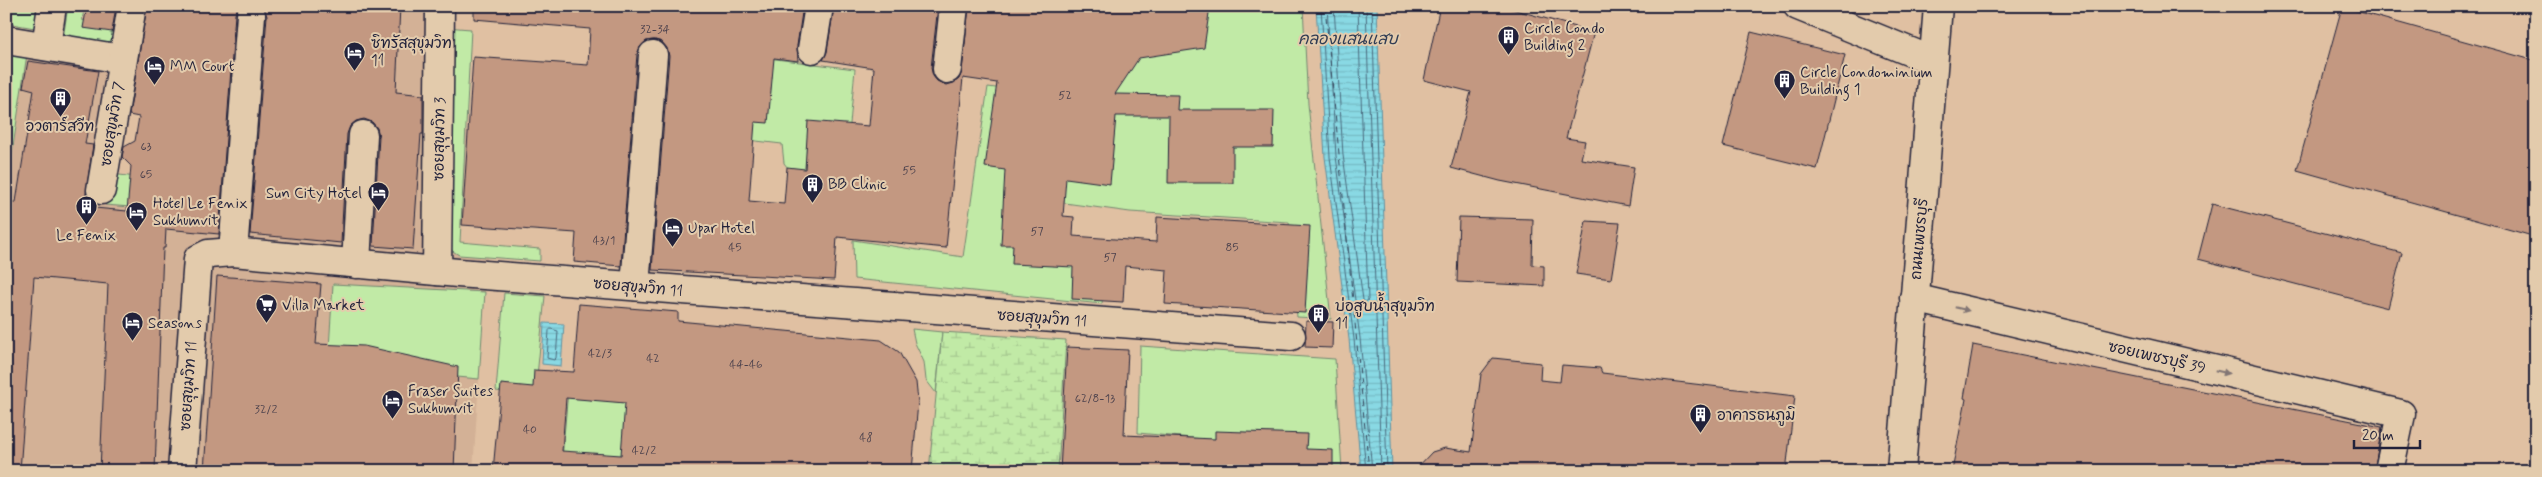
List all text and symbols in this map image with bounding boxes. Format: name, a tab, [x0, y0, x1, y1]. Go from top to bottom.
place label: Circle Condo Building 2	[1524, 19, 1605, 57]
house number: 32-34	[640, 22, 670, 38]
building icon: Circle Condo Building 2	[1496, 25, 1520, 56]
water label: คลองแสนแสบ	[1298, 29, 1399, 50]
place label: ซิทรัสสุขุมวิท 11	[371, 34, 452, 71]
hotel icon: ซิทรัสสุขุมวิท 11	[343, 40, 367, 71]
hotel icon: MM Court	[142, 54, 166, 85]
place label: MM Court	[170, 57, 235, 77]
place label: Circle Condominium Building 1	[1800, 63, 1933, 101]
building icon: Circle Condominium Building 1	[1772, 69, 1796, 100]
street label: ซอยสุขุมวิท 7	[96, 80, 130, 168]
building icon: อวตาร์สวีท	[48, 86, 72, 117]
house number: 52	[1058, 88, 1072, 104]
street label: ซอยสุขุมวิท 3	[429, 97, 451, 181]
place label: อวตาร์สวีท	[26, 116, 94, 137]
house number: 63	[140, 139, 152, 155]
house number: 55	[902, 163, 916, 179]
house number: 65	[140, 167, 152, 183]
building icon: BB Clinic	[800, 172, 824, 203]
place label: BB Clinic	[828, 175, 887, 195]
hotel icon: Sun City Hotel	[366, 181, 390, 212]
place label: Sun City Hotel	[266, 184, 362, 204]
building icon: Le Fenix	[74, 194, 98, 225]
place label: Hotel Le Fenix Sukhumvit	[153, 194, 248, 231]
street label: ถนนเพชรบุรี	[1906, 197, 1934, 281]
hotel icon: Hotel Le Fenix Sukhumvit	[125, 200, 149, 231]
hotel icon: Upar Hotel	[660, 216, 684, 247]
place label: Upar Hotel	[688, 219, 755, 239]
house number: 57	[1030, 224, 1044, 240]
place label: Le Fenix	[56, 226, 116, 246]
house number: 43/1	[593, 233, 615, 249]
house number: 45	[728, 240, 742, 256]
house number: 85	[1225, 240, 1239, 256]
house number: 57	[1103, 250, 1117, 266]
street label: ซอยสุขุมวิท 11	[592, 274, 684, 302]
place label: บ่อสูบน้ำสุขุมวิท 11	[1335, 292, 1435, 334]
supermarket icon: Villa Market	[254, 293, 278, 324]
place label: Villa Market	[282, 296, 365, 316]
building icon: บ่อสูบน้ำสุขุมวิท 11	[1307, 303, 1331, 334]
street label: ซอยสุขุมวิท 11	[996, 306, 1088, 332]
one-way arrow	[1954, 306, 1969, 314]
hotel icon: Seasons	[120, 311, 144, 342]
place label: Seasons	[148, 314, 202, 334]
street label: ซอยเพชรบุรี 39	[2106, 337, 2208, 379]
street label: ซอยสุขุมวิท 11	[176, 340, 202, 432]
house number: 42/3	[588, 346, 613, 362]
house number: 42	[646, 351, 660, 367]
house number: 44-46	[729, 357, 763, 373]
one-way arrow	[2214, 368, 2229, 376]
place label: Fraser Suites Sukhumvit	[408, 382, 494, 419]
hotel icon: Fraser Suites Sukhumvit	[380, 388, 404, 419]
house number: 62/8-13	[1075, 391, 1115, 407]
house number: 32/2	[255, 402, 278, 418]
building icon: อาคารธนภูมิ	[1689, 403, 1713, 434]
place label: อาคารธนภูมิ	[1717, 406, 1796, 426]
scale bar	[2354, 417, 2421, 449]
house number: 40	[523, 422, 537, 438]
text: 20 m	[2362, 426, 2394, 446]
house number: 48	[859, 430, 873, 446]
house number: 42/2	[632, 443, 656, 459]

